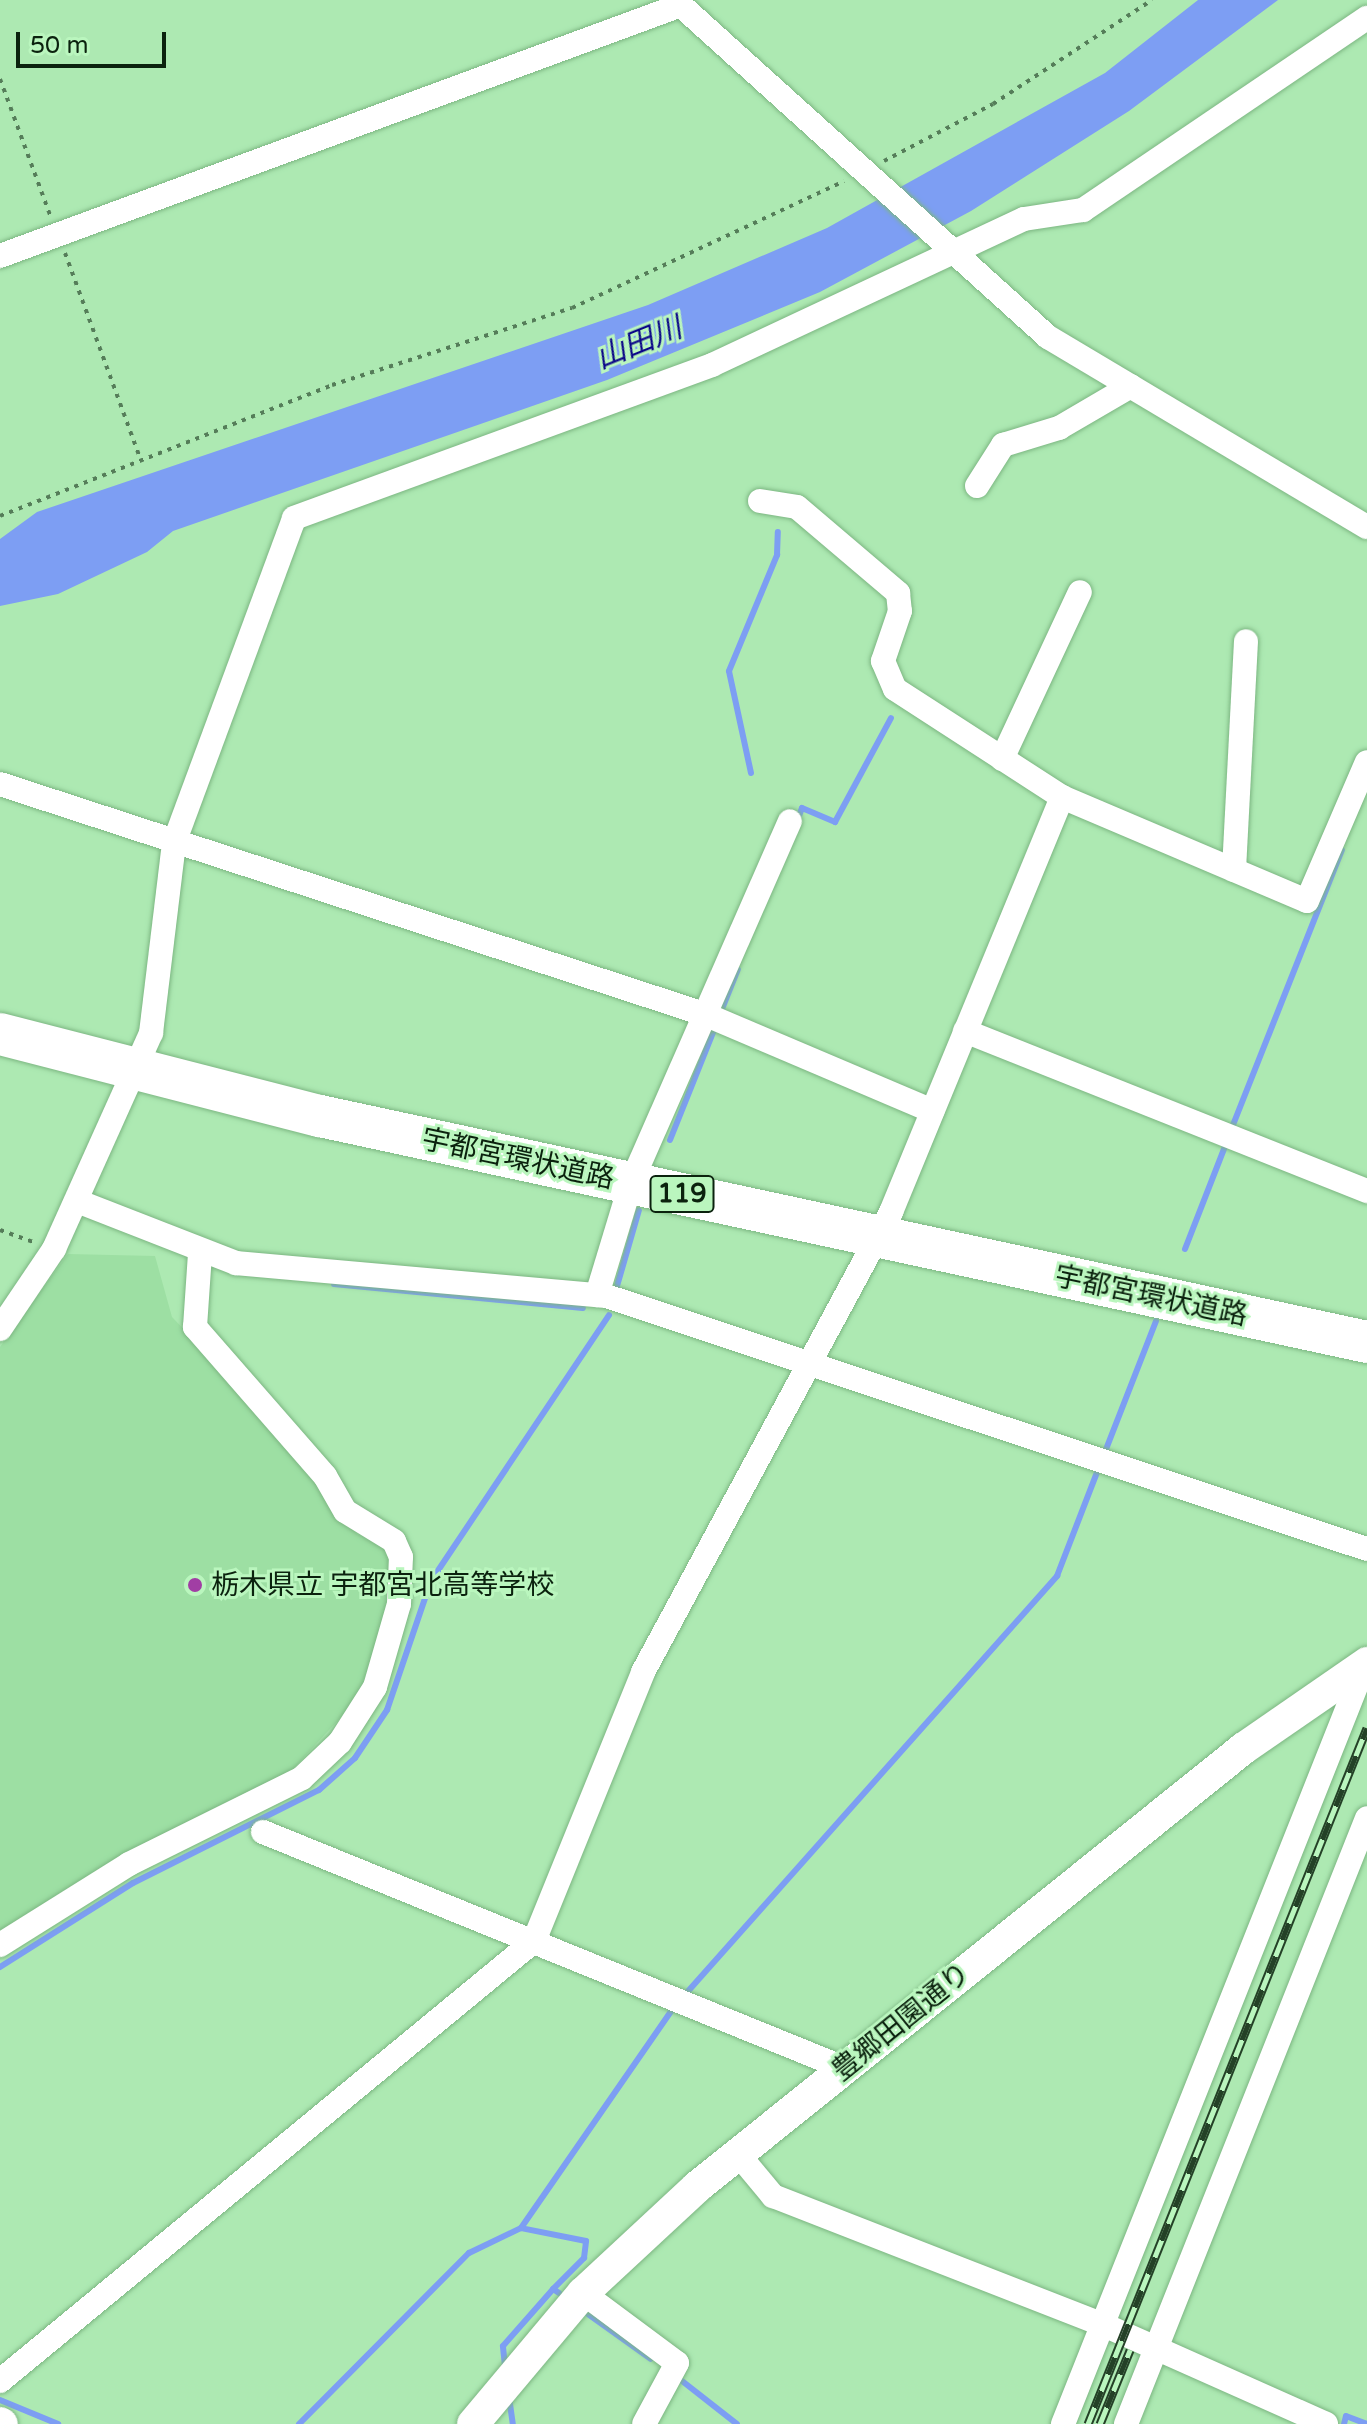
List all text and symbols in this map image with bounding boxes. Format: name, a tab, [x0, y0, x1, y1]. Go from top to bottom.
scale bar	[20, 16, 170, 66]
text: 50 m	[30, 31, 88, 60]
water label: 山田川	[591, 310, 687, 378]
street label: 宇都宮環状道路	[419, 1122, 617, 1196]
road number: 119	[648, 1172, 716, 1216]
street label: 宇都宮環状道路	[1052, 1259, 1250, 1333]
place label: 栃木県立 宇都宮北高等学校	[211, 1568, 554, 1602]
marker: 栃木県立 宇都宮北高等学校	[186, 1576, 204, 1594]
street label: 豊郷田園通り	[825, 1956, 977, 2088]

